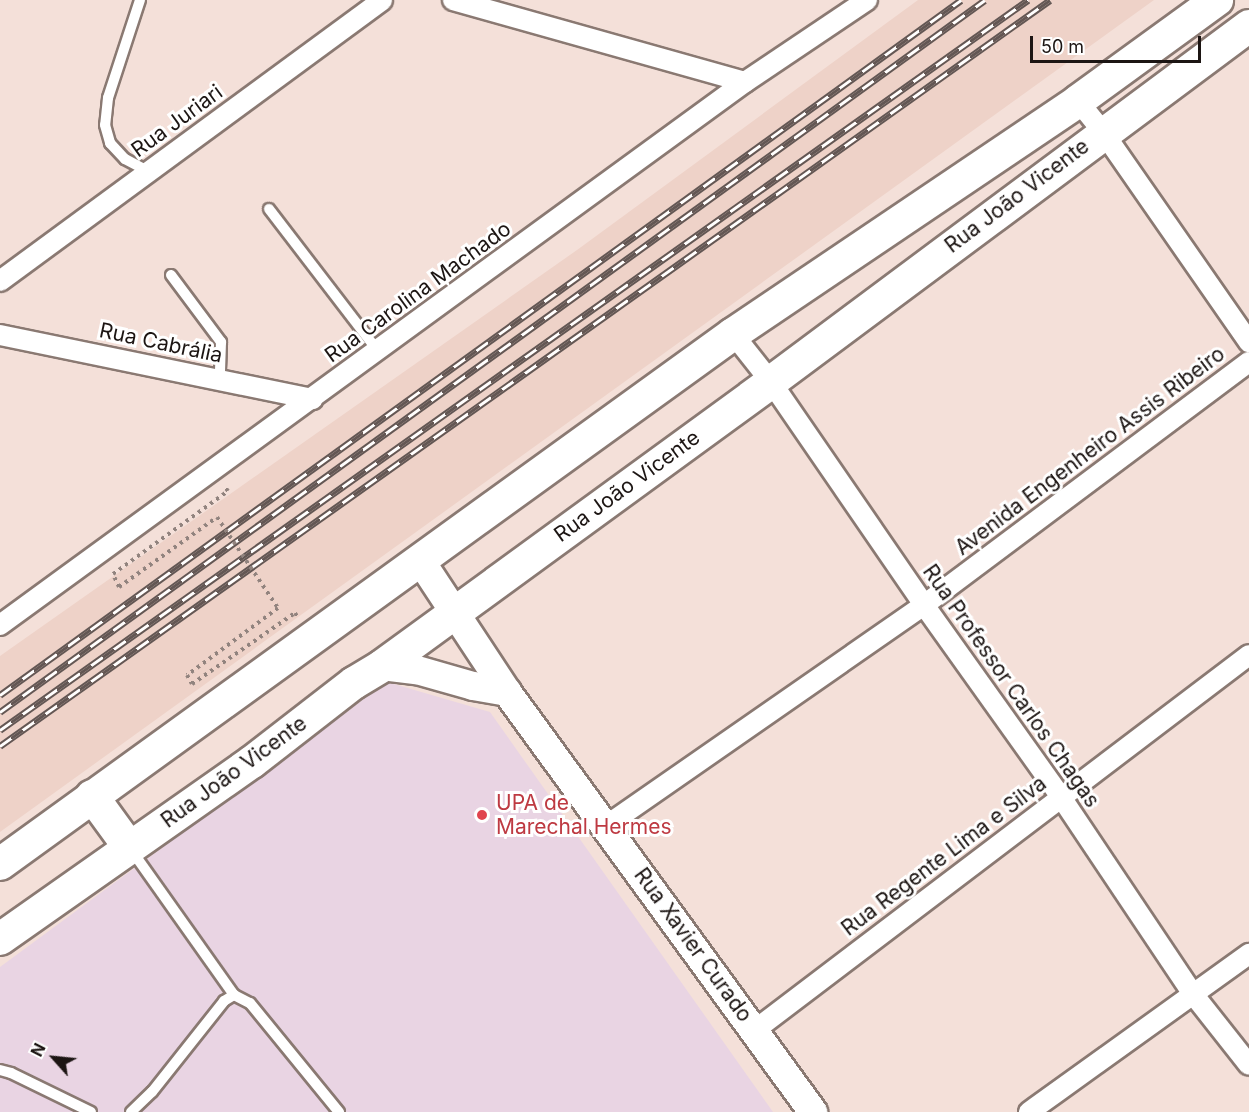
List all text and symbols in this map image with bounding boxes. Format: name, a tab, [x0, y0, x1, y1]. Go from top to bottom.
scale bar	[1033, 24, 1204, 62]
text: 50 m	[1041, 36, 1084, 57]
street label: Rua Juriari	[127, 80, 227, 162]
street label: Rua João Vicente	[940, 134, 1094, 258]
street label: Rua Carolina Machado	[320, 216, 516, 368]
street label: Rua Cabrália	[97, 318, 225, 368]
street label: Avenida Engenheiro Assis Ribeiro	[950, 341, 1230, 561]
street label: Rua João Vicente	[549, 425, 705, 547]
street label: Rua Professor Carlos Chagas	[917, 560, 1105, 812]
street label: Rua João Vicente	[156, 711, 312, 833]
street label: Rua Regente Lima e Silva	[837, 771, 1051, 941]
place label: UPA de Marechal Hermes	[496, 790, 672, 840]
marker: UPA de Marechal Hermes	[473, 806, 491, 824]
street label: Rua Xavier Curado	[629, 863, 757, 1027]
north arrow	[24, 1028, 84, 1088]
text: N	[26, 1040, 50, 1060]

